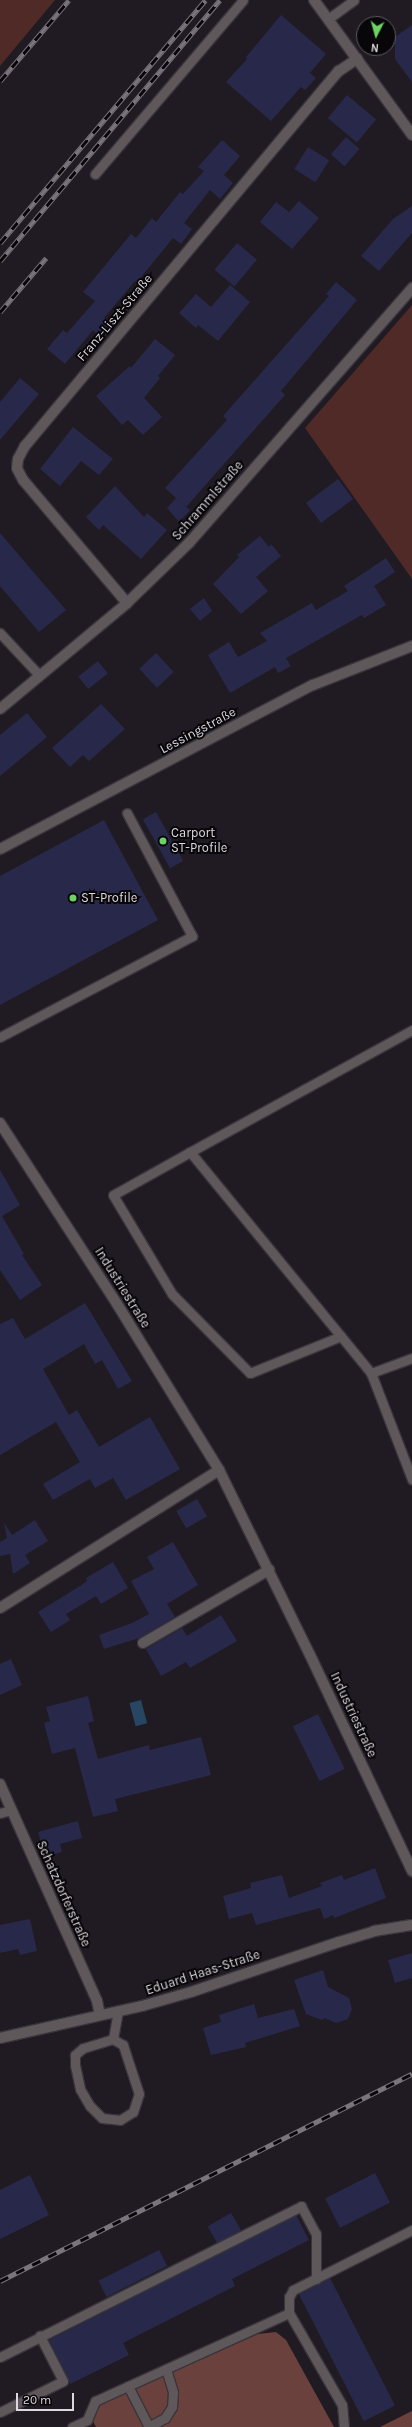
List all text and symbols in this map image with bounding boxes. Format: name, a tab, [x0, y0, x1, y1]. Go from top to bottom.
north arrow	[356, 16, 396, 56]
text: N	[370, 41, 379, 54]
street label: Franz-Liszt-Straße	[74, 271, 156, 365]
street label: Schrammlstraße	[169, 458, 247, 544]
street label: Lessingstraße	[157, 704, 239, 758]
place label: Carport ST-Profile	[171, 826, 228, 857]
marker: Carport ST-Profile	[158, 836, 168, 846]
place label: ST-Profile	[81, 890, 138, 906]
marker: ST-Profile	[68, 893, 78, 903]
street label: Industriestraße	[91, 1245, 153, 1331]
street label: Industriestraße	[326, 1670, 380, 1760]
street label: Schatzdorferstraße	[33, 1839, 93, 1949]
street label: Eduard Haas-Straße	[144, 1947, 262, 1999]
scale bar	[18, 2385, 76, 2411]
text: 20 m	[23, 2393, 51, 2407]

